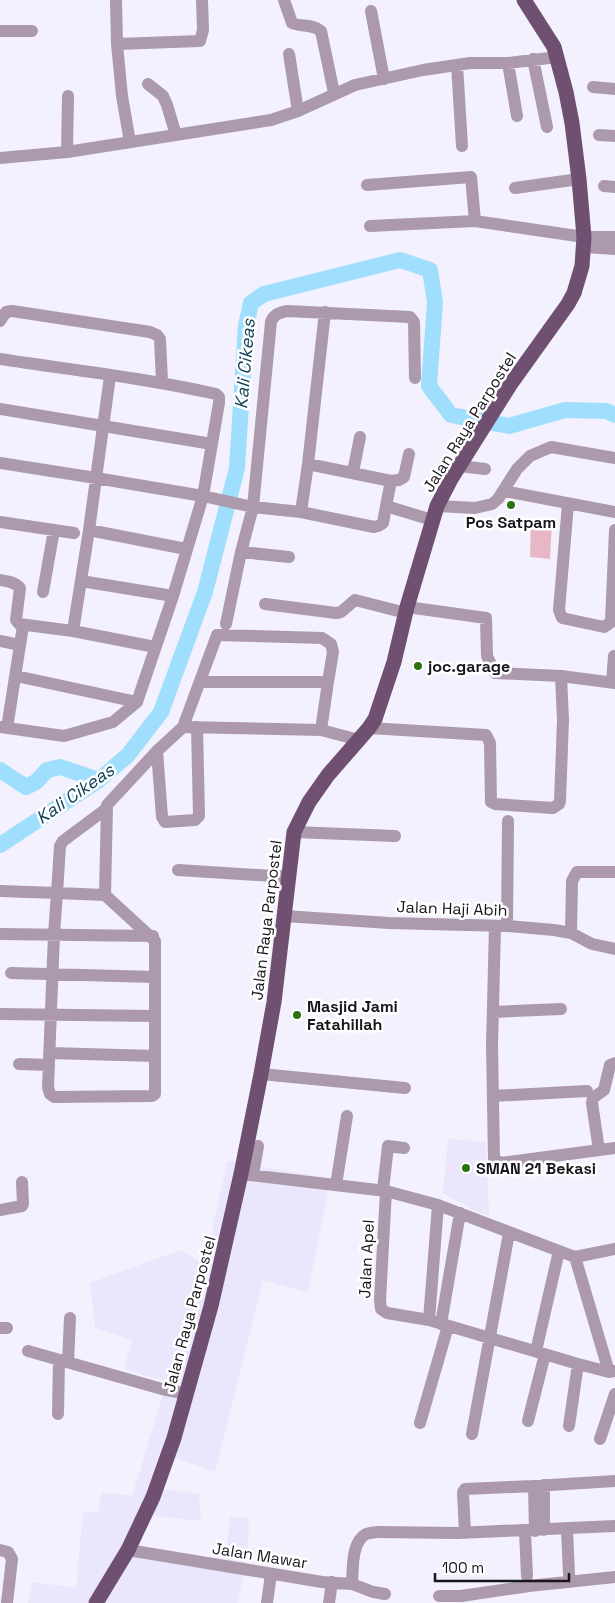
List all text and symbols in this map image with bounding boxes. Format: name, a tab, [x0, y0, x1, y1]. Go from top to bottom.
water label: Kali Cikeas	[229, 317, 260, 410]
street label: Jalan Raya Parpostel	[418, 348, 521, 496]
marker: Pos Satpam	[505, 499, 517, 511]
place label: Pos Satpam	[466, 512, 556, 533]
place label: joc.garage	[427, 656, 510, 677]
marker: joc.garage	[412, 660, 424, 672]
water label: Kali Cikeas	[31, 758, 119, 829]
street label: Jalan Raya Parpostel	[246, 839, 287, 1001]
street label: Jalan Haji Abih	[396, 896, 508, 921]
place label: Masjid Jami Fatahillah	[307, 996, 398, 1035]
marker: Masjid Jami Fatahillah	[291, 1009, 303, 1021]
place label: SMAN 21 Bekasi	[476, 1158, 596, 1179]
marker: SMAN 21 Bekasi	[460, 1162, 472, 1174]
street label: Jalan Apel	[354, 1219, 379, 1299]
street label: Jalan Raya Parpostel	[158, 1234, 220, 1395]
street label: Jalan Mawar	[211, 1538, 309, 1573]
scale bar	[435, 1550, 569, 1582]
text: 100 m	[442, 1558, 484, 1577]

